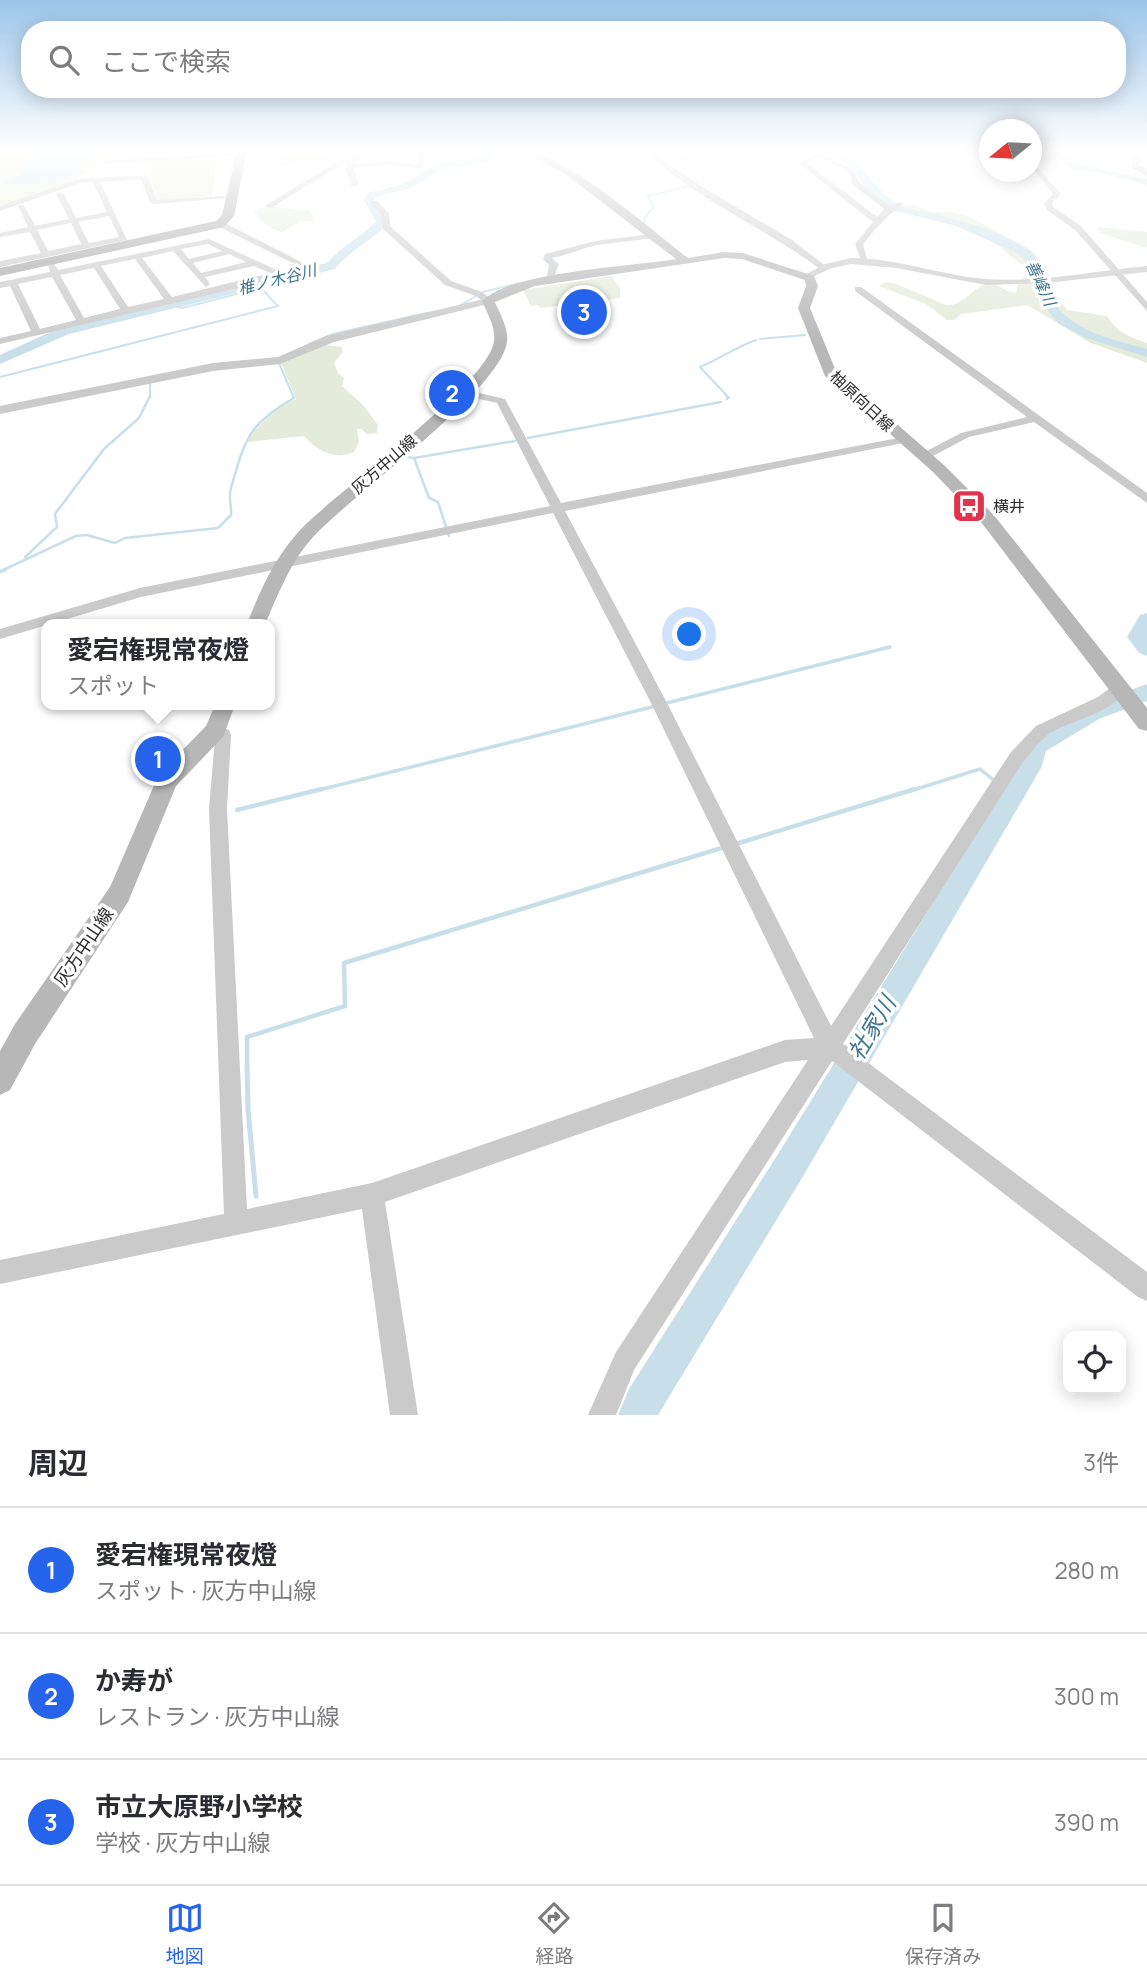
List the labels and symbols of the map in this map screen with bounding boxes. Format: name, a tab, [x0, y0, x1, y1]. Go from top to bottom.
north arrow	[979, 119, 1042, 182]
water label: 善峰川	[1021, 257, 1062, 311]
water label: 椎ノ木谷川	[236, 258, 320, 299]
pin: 3	[561, 286, 607, 338]
street label: 柚原向日線	[825, 366, 899, 436]
pin: 2	[429, 367, 475, 419]
street label: 灰方中山線	[347, 429, 421, 499]
bus stop icon: 横井	[950, 487, 988, 525]
place label: 横井	[993, 495, 1025, 517]
your location	[672, 617, 706, 651]
pin: 1	[135, 733, 181, 785]
street label: 灰方中山線	[48, 902, 118, 990]
water label: 社家川	[840, 987, 904, 1065]

